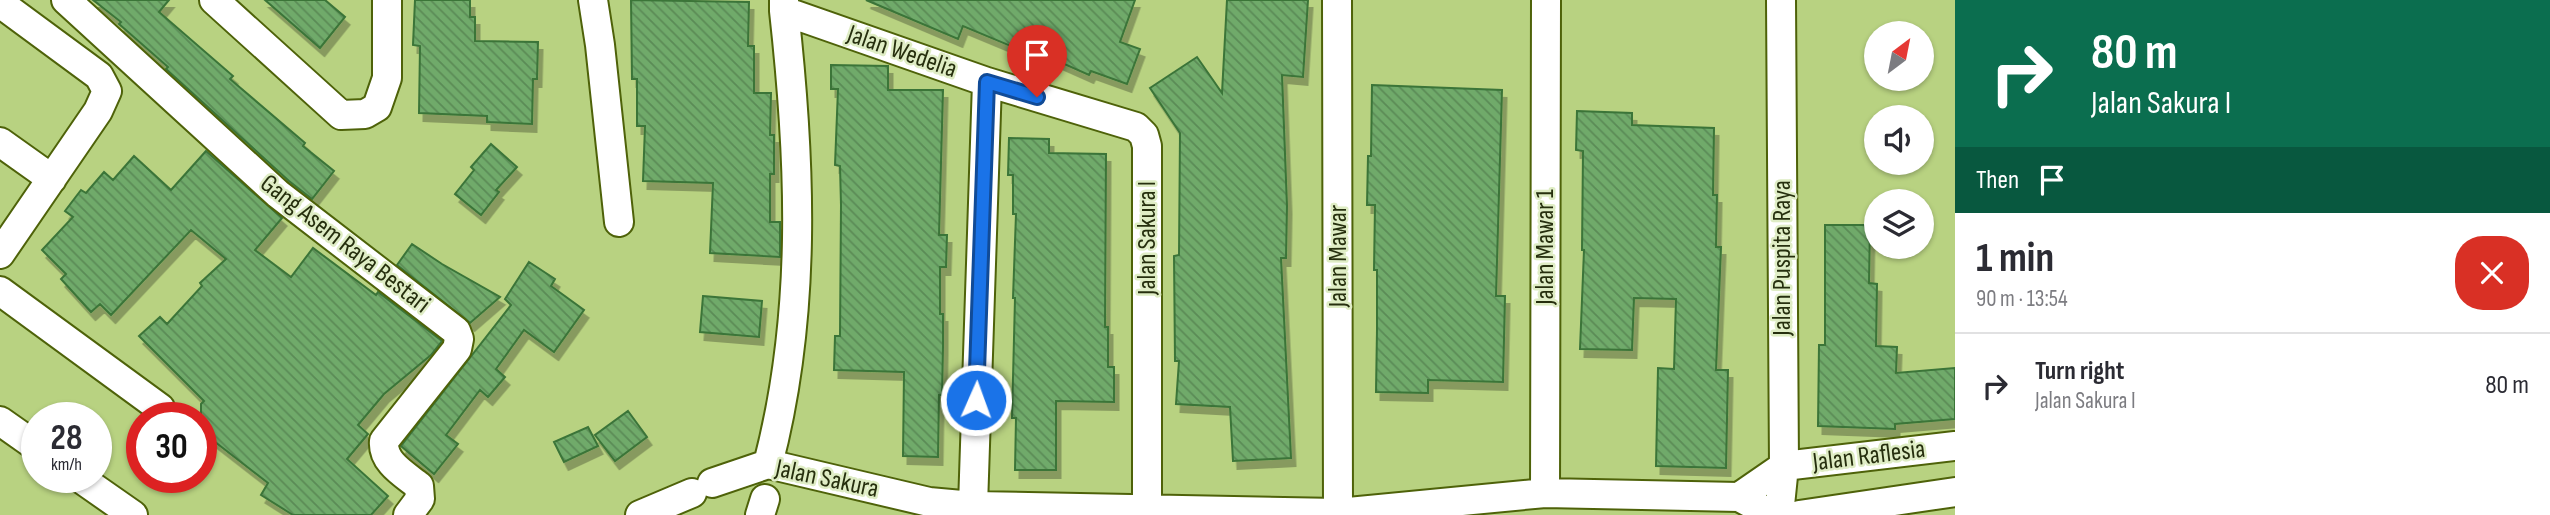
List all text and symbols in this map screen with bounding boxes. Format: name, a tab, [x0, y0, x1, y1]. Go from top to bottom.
street label: Jalan Wedelia	[842, 18, 961, 85]
north arrow	[1864, 21, 1934, 91]
map controls	[1864, 21, 1934, 259]
text: 80 m	[2091, 24, 2178, 83]
pin	[1007, 25, 1067, 97]
icon: right	[1976, 28, 2067, 119]
icon: arrive	[1018, 36, 1056, 74]
text: Jalan Sakura I	[2091, 84, 2231, 123]
button: sound	[1864, 105, 1934, 175]
icon: arrive	[2033, 161, 2071, 199]
text: Then	[1976, 165, 2019, 196]
street label: Gang Asem Raya Bestari	[254, 168, 436, 320]
street label: Jalan Puspita Raya	[1767, 180, 1798, 337]
street label: Jalan Sakura I	[1132, 181, 1163, 296]
street label: Jalan Mawar 1	[1530, 189, 1561, 306]
button: layers	[1864, 189, 1934, 259]
street label: Jalan Mawar	[1323, 204, 1354, 308]
text: 1 min	[1976, 233, 2054, 284]
button: close	[2455, 236, 2529, 310]
text: 90 m · 13:54	[1976, 285, 2068, 313]
text: Turn right	[2035, 356, 2124, 387]
position arrow	[939, 363, 1013, 437]
icon: right	[1976, 367, 2014, 405]
text: 80 m	[2485, 370, 2529, 401]
text: Jalan Sakura I	[2035, 387, 2136, 415]
speed limit sign: 30	[126, 402, 217, 493]
text: 28	[51, 417, 82, 460]
street label: Jalan Raflesia	[1810, 434, 1927, 478]
street label: Jalan Sakura	[772, 453, 881, 505]
text: km/h	[51, 454, 82, 475]

